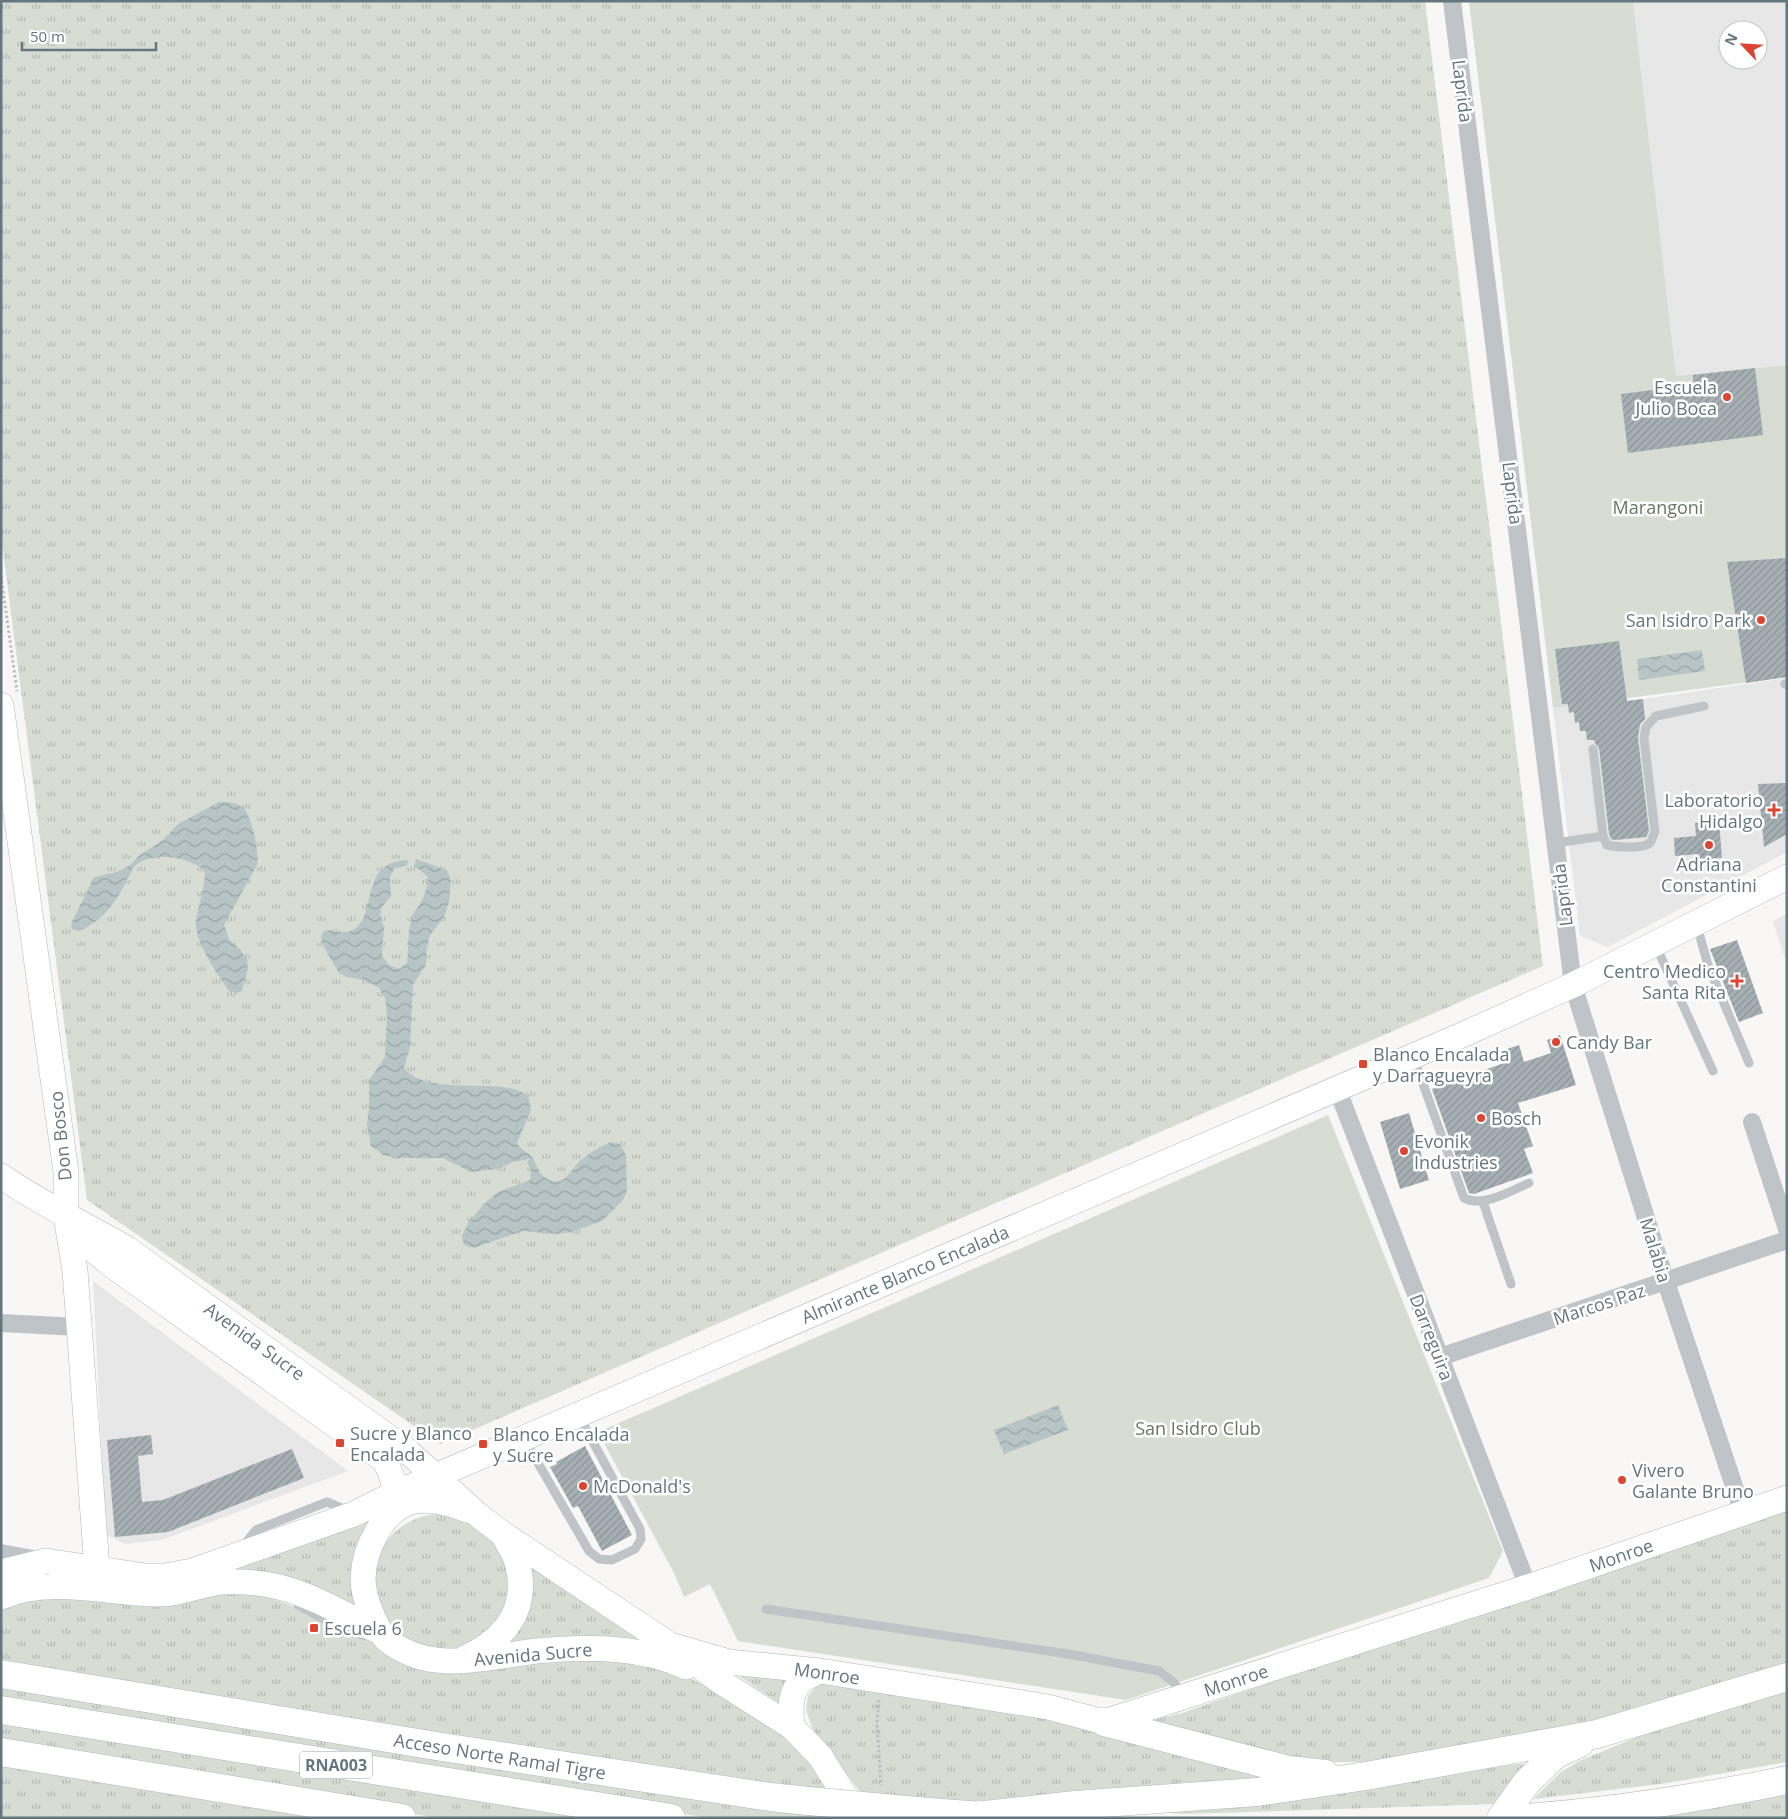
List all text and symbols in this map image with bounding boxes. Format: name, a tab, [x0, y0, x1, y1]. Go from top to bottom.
scale bar	[22, 20, 156, 52]
north arrow	[1718, 20, 1768, 70]
text: 50 m	[30, 26, 65, 46]
text: N	[1720, 30, 1742, 48]
street label: Laprida	[1447, 58, 1479, 124]
place label: Escuela Julio Boca	[1633, 375, 1717, 420]
marker: Escuela Julio Boca	[1721, 391, 1733, 403]
street label: Laprida	[1497, 460, 1529, 526]
park label: Marangoni	[1613, 495, 1703, 519]
place label: San Isidro Park	[1626, 608, 1752, 632]
marker: San Isidro Park	[1755, 614, 1767, 626]
place label: Laboratorio Hidalgo	[1664, 788, 1763, 833]
marker: Laboratorio Hidalgo	[1767, 803, 1781, 817]
marker: Adriana Constantini	[1703, 839, 1715, 851]
place label: Adriana Constantini	[1661, 852, 1757, 897]
street label: Laprida	[1546, 862, 1578, 928]
place label: Centro Medico Santa Rita	[1603, 959, 1726, 1004]
marker: Centro Medico Santa Rita	[1730, 974, 1744, 988]
place label: Candy Bar	[1566, 1030, 1653, 1054]
marker: Candy Bar	[1550, 1036, 1562, 1048]
place label: Blanco Encalada y Darragueyra	[1373, 1042, 1510, 1087]
marker: Blanco Encalada y Darragueyra	[1357, 1058, 1369, 1070]
street label: Don Bosco	[43, 1090, 77, 1182]
place label: Bosch	[1491, 1106, 1542, 1130]
marker: Bosch	[1475, 1112, 1487, 1124]
place label: Evonik Industries	[1414, 1129, 1498, 1174]
marker: Evonik Industries	[1398, 1145, 1410, 1157]
street label: Malabia	[1635, 1215, 1677, 1285]
street label: Almirante Blanco Encalada	[798, 1219, 1012, 1329]
street label: Marcos Paz	[1550, 1278, 1648, 1330]
street label: Darreguira	[1405, 1290, 1459, 1384]
street label: Avenida Sucre	[200, 1296, 310, 1386]
park label: San Isidro Club	[1135, 1416, 1261, 1440]
place label: Sucre y Blanco Encalada	[350, 1421, 472, 1466]
place label: Blanco Encalada y Sucre	[493, 1422, 630, 1467]
marker: Sucre y Blanco Encalada	[334, 1437, 346, 1449]
marker: Blanco Encalada y Sucre	[477, 1438, 489, 1450]
place label: Vivero Galante Bruno	[1632, 1458, 1754, 1503]
place label: McDonald's	[593, 1474, 691, 1498]
marker: Vivero Galante Bruno	[1616, 1474, 1628, 1486]
marker: McDonald's	[577, 1480, 589, 1492]
street label: Monroe	[1586, 1533, 1656, 1577]
place label: Escuela 6	[324, 1616, 402, 1640]
marker: Escuela 6	[308, 1622, 320, 1634]
street label: Avenida Sucre	[473, 1637, 593, 1671]
street label: Monroe	[792, 1656, 862, 1690]
street label: Monroe	[1201, 1658, 1271, 1702]
street label: Acceso Norte Ramal Tigre	[392, 1727, 608, 1785]
road number: RNA003	[300, 1752, 372, 1778]

